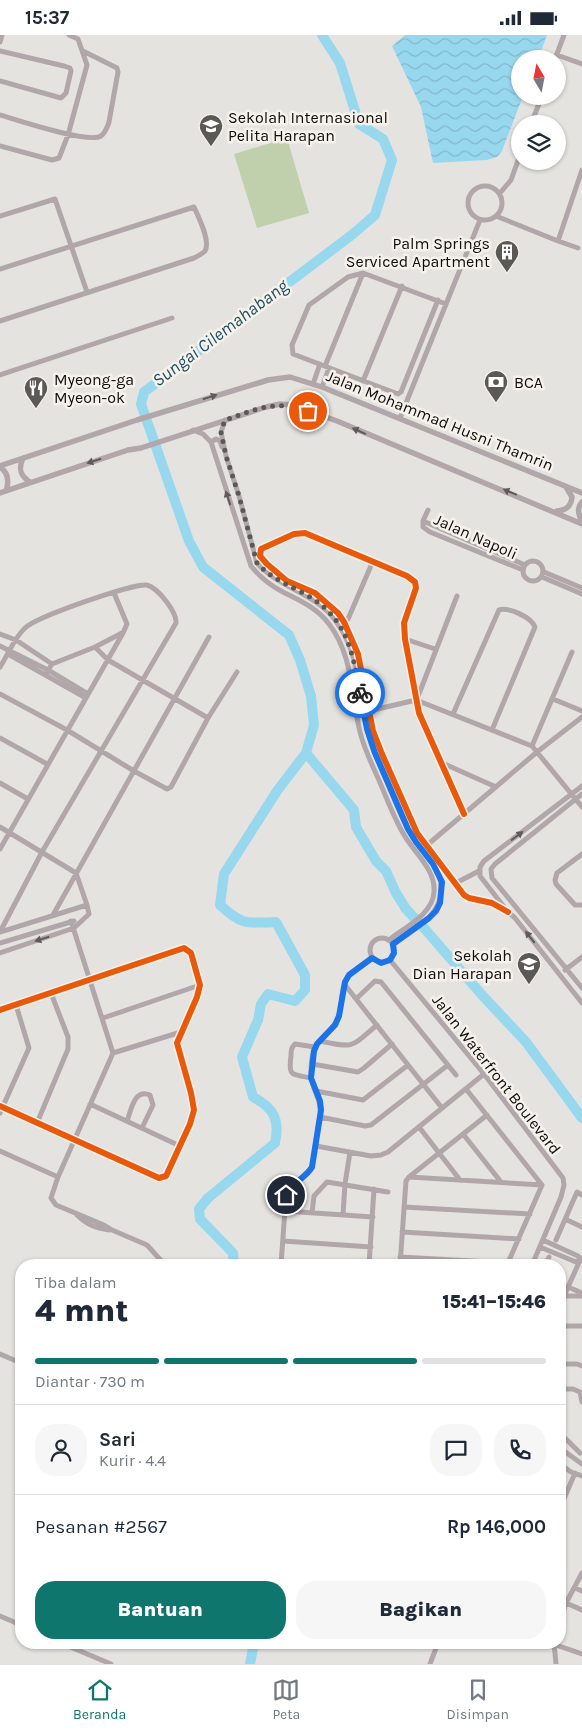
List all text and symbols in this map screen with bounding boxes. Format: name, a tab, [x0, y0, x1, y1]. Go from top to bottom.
text: 15:37	[25, 7, 69, 29]
north arrow	[511, 50, 566, 105]
map controls	[511, 50, 566, 170]
place label: Sekolah Internasional Pelita Harapan	[228, 108, 388, 145]
school or university icon: Sekolah Internasional Pelita Harapan	[198, 113, 224, 147]
button: layers	[511, 115, 566, 170]
place label: Palm Springs Serviced Apartment	[346, 234, 490, 271]
building icon: Palm Springs Serviced Apartment	[494, 239, 520, 273]
water label: Sungai Cilemahabang	[148, 274, 293, 391]
street label: Jalan Mohammad Husni Thamrin	[323, 366, 556, 475]
bank icon: BCA	[483, 369, 509, 403]
place label: Myeong-ga Myeon-ok	[54, 370, 134, 407]
place label: BCA	[514, 373, 543, 392]
restaurant icon: Myeong-ga Myeon-ok	[23, 375, 49, 409]
pin	[287, 390, 329, 432]
one-way arrow	[203, 393, 218, 401]
icon: bag	[294, 397, 322, 425]
one-way arrow	[352, 426, 366, 434]
one-way arrow	[86, 457, 101, 465]
one-way arrow	[502, 488, 517, 496]
one-way arrow	[224, 491, 232, 506]
street label: Jalan Napoli	[431, 510, 520, 563]
courier	[335, 668, 385, 718]
icon: bike	[346, 679, 374, 707]
one-way arrow	[510, 831, 523, 842]
one-way arrow	[525, 931, 536, 944]
one-way arrow	[34, 935, 49, 943]
place label: Sekolah Dian Harapan	[412, 946, 512, 983]
school or university icon: Sekolah Dian Harapan	[516, 951, 542, 985]
street label: Jalan Waterfront Boulevard	[428, 991, 565, 1158]
pin	[265, 1174, 307, 1216]
icon: home	[272, 1181, 300, 1209]
text: Tiba dalam	[35, 1273, 116, 1292]
text: 15:41–15:46	[442, 1291, 546, 1313]
text: 4 mnt	[35, 1292, 129, 1329]
text: Diantar · 730 m	[35, 1372, 145, 1391]
button: person	[35, 1424, 87, 1476]
button: chat	[430, 1424, 482, 1476]
button: phone	[494, 1424, 546, 1476]
text: Sari	[99, 1429, 136, 1451]
text: Kurir · 4.4	[99, 1451, 166, 1470]
text: Pesanan #2567	[35, 1516, 167, 1538]
text: Rp 146,000	[447, 1516, 546, 1538]
button: Bantuan	[35, 1581, 286, 1639]
button: Bagikan	[296, 1581, 546, 1639]
tab: Beranda	[73, 1676, 126, 1723]
tab: Peta	[272, 1676, 300, 1723]
tab: Disimpan	[447, 1676, 509, 1723]

